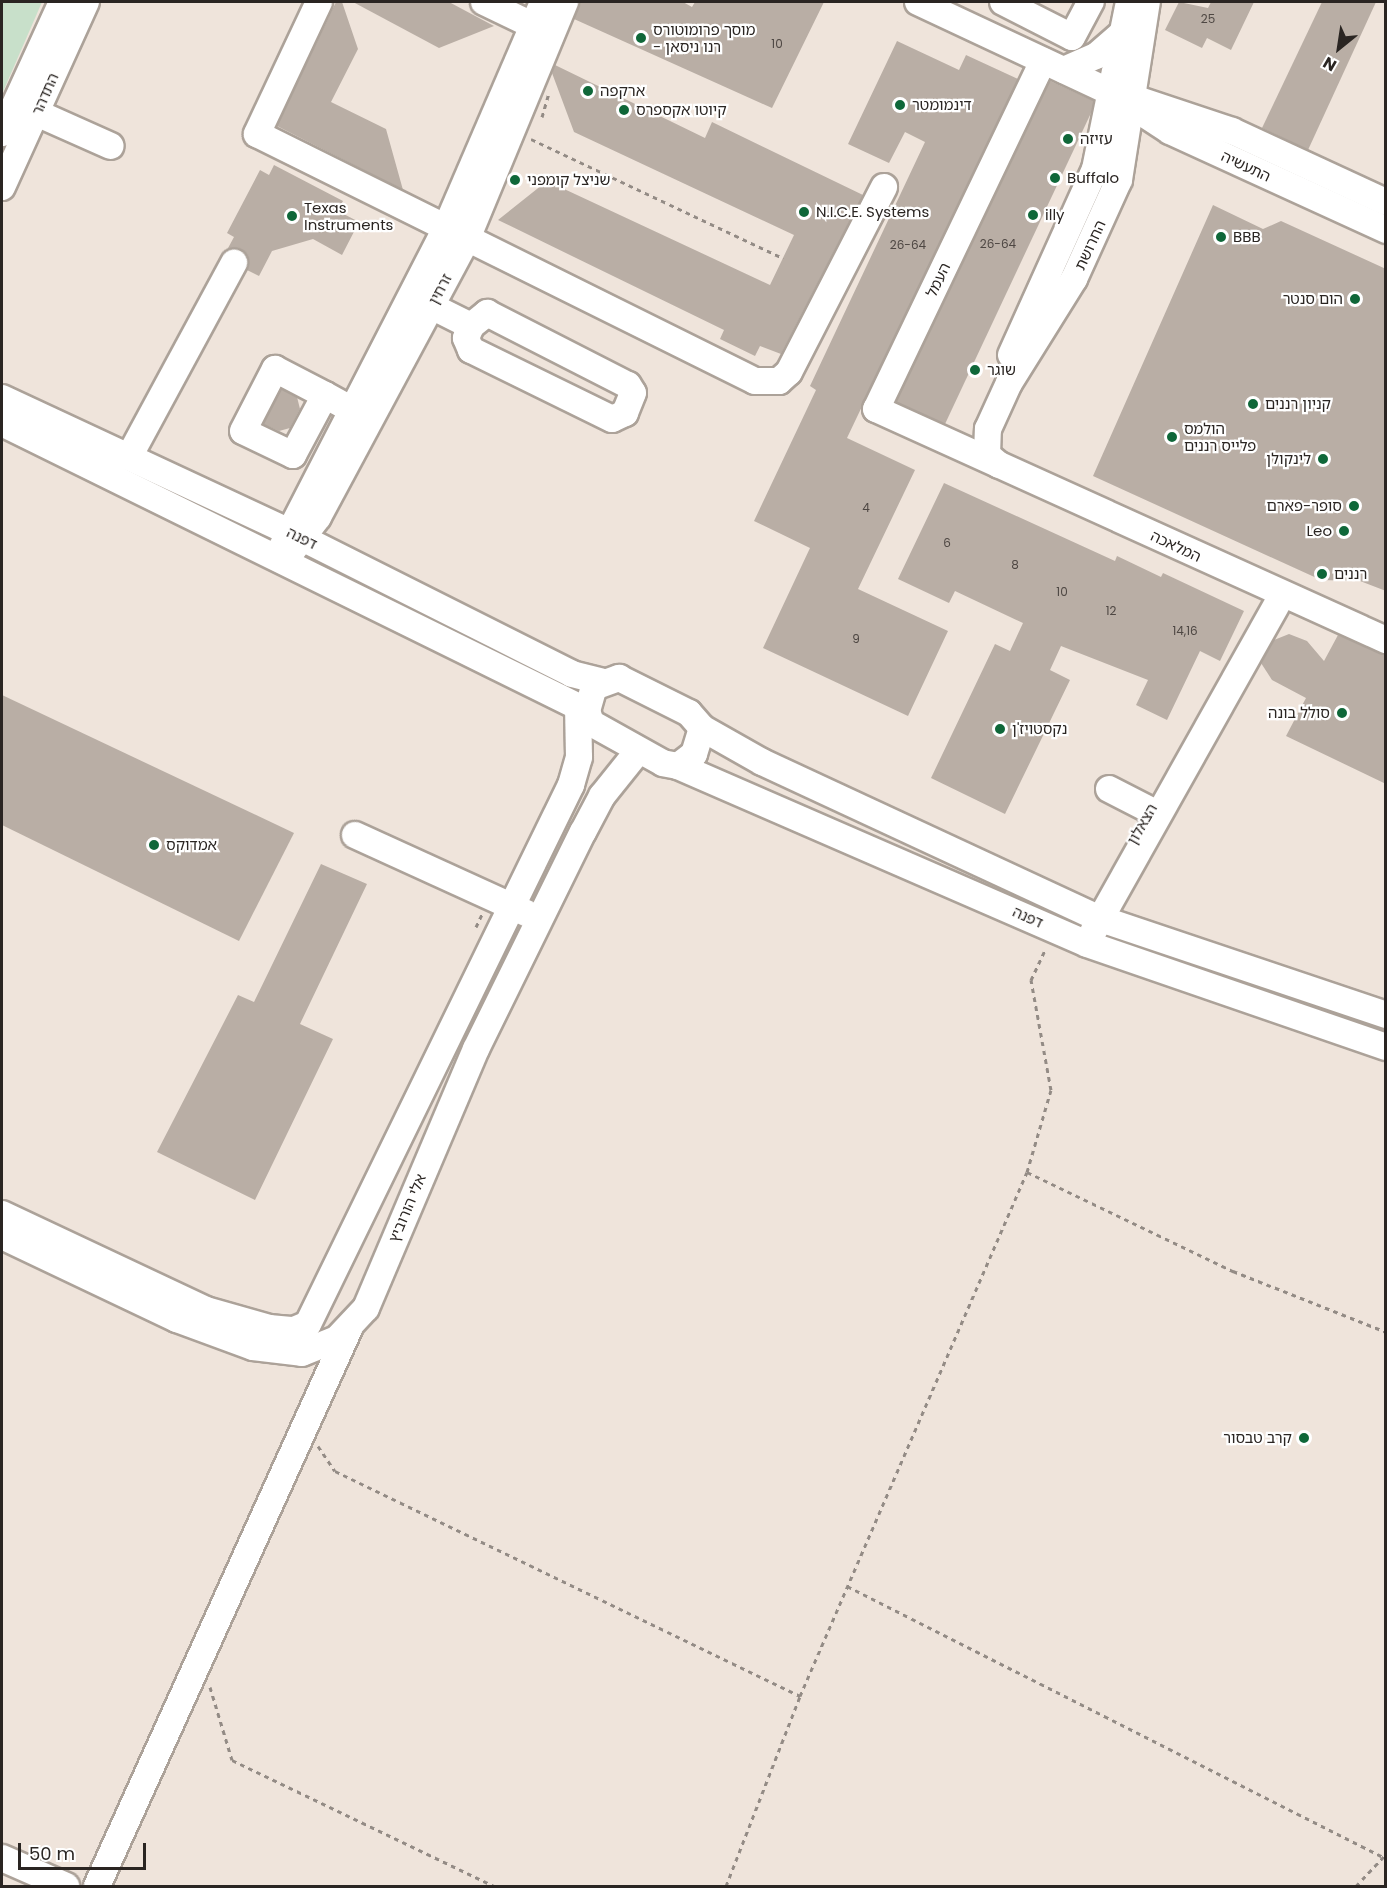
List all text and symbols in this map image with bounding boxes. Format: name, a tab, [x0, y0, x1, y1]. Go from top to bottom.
house number: 25	[1201, 12, 1215, 26]
north arrow	[1309, 18, 1369, 78]
place label: מוסך פרומוטורס - רנו ניסאן	[653, 20, 755, 55]
marker: מוסך פרומוטורס - רנו ניסאן	[634, 31, 648, 45]
house number: 10	[771, 37, 783, 51]
text: N	[1319, 51, 1341, 77]
street label: התדהר	[28, 70, 62, 118]
place label: ארקפה	[600, 82, 645, 100]
marker: ארקפה	[581, 84, 595, 98]
place label: דינמומטר	[912, 96, 972, 114]
marker: דינמומטר	[893, 98, 907, 112]
place label: קיוטו אקספרס	[636, 101, 727, 119]
marker: קיוטו אקספרס	[617, 103, 631, 117]
place label: עזיזה	[1080, 130, 1113, 148]
marker: עזיזה	[1061, 132, 1075, 146]
street label: התעשיה	[1218, 147, 1274, 185]
place label: Buffalo	[1067, 169, 1119, 187]
place label: שניצל קומפני	[527, 171, 610, 189]
marker: Buffalo	[1048, 171, 1062, 185]
marker: שניצל קומפני	[508, 173, 522, 187]
place label: Texas Instruments	[304, 198, 393, 233]
place label: N.I.C.E. Systems	[816, 203, 929, 221]
marker: N.I.C.E. Systems	[797, 205, 811, 219]
place label: illy	[1045, 206, 1065, 224]
marker: illy	[1026, 208, 1040, 222]
marker: Texas Instruments	[285, 209, 299, 223]
street label: החרושת	[1071, 217, 1109, 273]
place label: BBB	[1233, 228, 1261, 246]
marker: BBB	[1214, 230, 1228, 244]
house number: 26-64	[980, 237, 1016, 251]
house number: 26-64	[890, 238, 926, 252]
street label: העמל	[922, 260, 954, 300]
street label: זרחין	[425, 271, 455, 307]
place label: הום סנטר	[1283, 290, 1343, 308]
marker: הום סנטר	[1348, 292, 1362, 306]
place label: שוגר	[987, 361, 1016, 379]
marker: שוגר	[968, 363, 982, 377]
place label: קניון רננים	[1265, 395, 1331, 413]
marker: קניון רננים	[1246, 397, 1260, 411]
place label: הולמס פלייס רננים	[1184, 419, 1256, 454]
marker: הולמס פלייס רננים	[1165, 430, 1179, 444]
place label: לינקולן	[1266, 450, 1311, 468]
marker: לינקולן	[1316, 452, 1330, 466]
place label: סופר-פארם	[1266, 497, 1342, 515]
marker: סופר-פארם	[1347, 499, 1361, 513]
house number: 4	[862, 501, 870, 515]
place label: Leo	[1307, 522, 1332, 540]
street label: דפנה	[284, 523, 320, 553]
marker: Leo	[1337, 524, 1351, 538]
street label: המלאכה	[1148, 527, 1204, 565]
house number: 6	[943, 536, 951, 550]
house number: 8	[1011, 558, 1019, 572]
place label: רננים	[1334, 565, 1367, 583]
marker: רננים	[1315, 567, 1329, 581]
house number: 10	[1056, 585, 1068, 599]
house number: 12	[1106, 604, 1116, 618]
house number: 14,16	[1172, 624, 1198, 638]
house number: 9	[852, 632, 860, 646]
place label: סולל בונה	[1268, 704, 1330, 722]
marker: סולל בונה	[1335, 706, 1349, 720]
place label: נקסטויז'ן	[1012, 720, 1067, 738]
marker: נקסטויז'ן	[993, 722, 1007, 736]
street label: הצאלון	[1123, 800, 1161, 848]
place label: אמדוקס	[166, 836, 217, 854]
marker: אמדוקס	[147, 838, 161, 852]
street label: דפנה	[1010, 902, 1046, 932]
street label: אלי הורוביץ	[385, 1171, 429, 1245]
place label: קרב טבסור	[1223, 1429, 1292, 1447]
marker: קרב טבסור	[1297, 1431, 1311, 1445]
scale bar	[21, 1831, 148, 1869]
text: 50 m	[29, 1841, 75, 1866]

